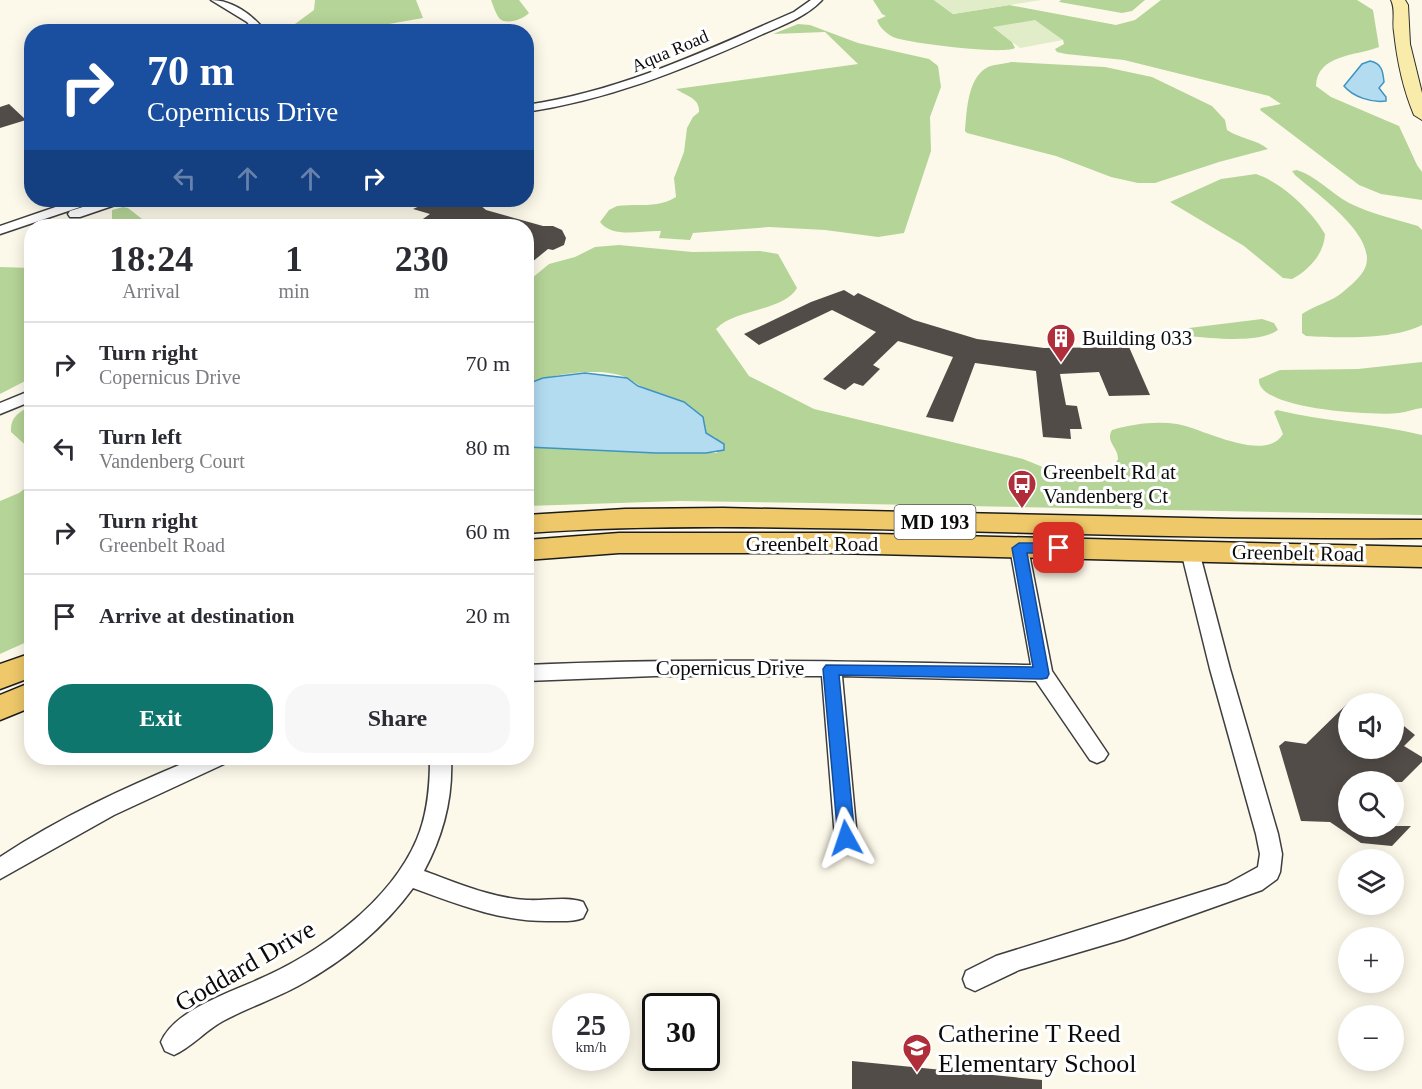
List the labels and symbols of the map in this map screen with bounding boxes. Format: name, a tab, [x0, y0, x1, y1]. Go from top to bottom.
street label: Aqua Road	[629, 26, 711, 76]
building icon: Building 033	[1045, 322, 1077, 364]
place label: Building 033	[1082, 326, 1192, 350]
place label: Greenbelt Rd at Vandenberg Ct	[1043, 460, 1176, 508]
bus stop icon: Greenbelt Rd at Vandenberg Ct	[1006, 468, 1038, 510]
road number: MD 193	[894, 505, 976, 539]
pin	[1033, 522, 1084, 573]
street label: Greenbelt Road	[746, 532, 879, 556]
street label: Greenbelt Road	[1232, 540, 1365, 566]
street label: Copernicus Drive	[656, 656, 804, 680]
position arrow	[814, 806, 878, 870]
street label: Goddard Drive	[170, 914, 320, 1018]
speed limit sign: 30	[642, 993, 720, 1071]
place label: Catherine T Reed Elementary School	[938, 1019, 1137, 1078]
school or university icon: Catherine T Reed Elementary School	[901, 1032, 933, 1074]

